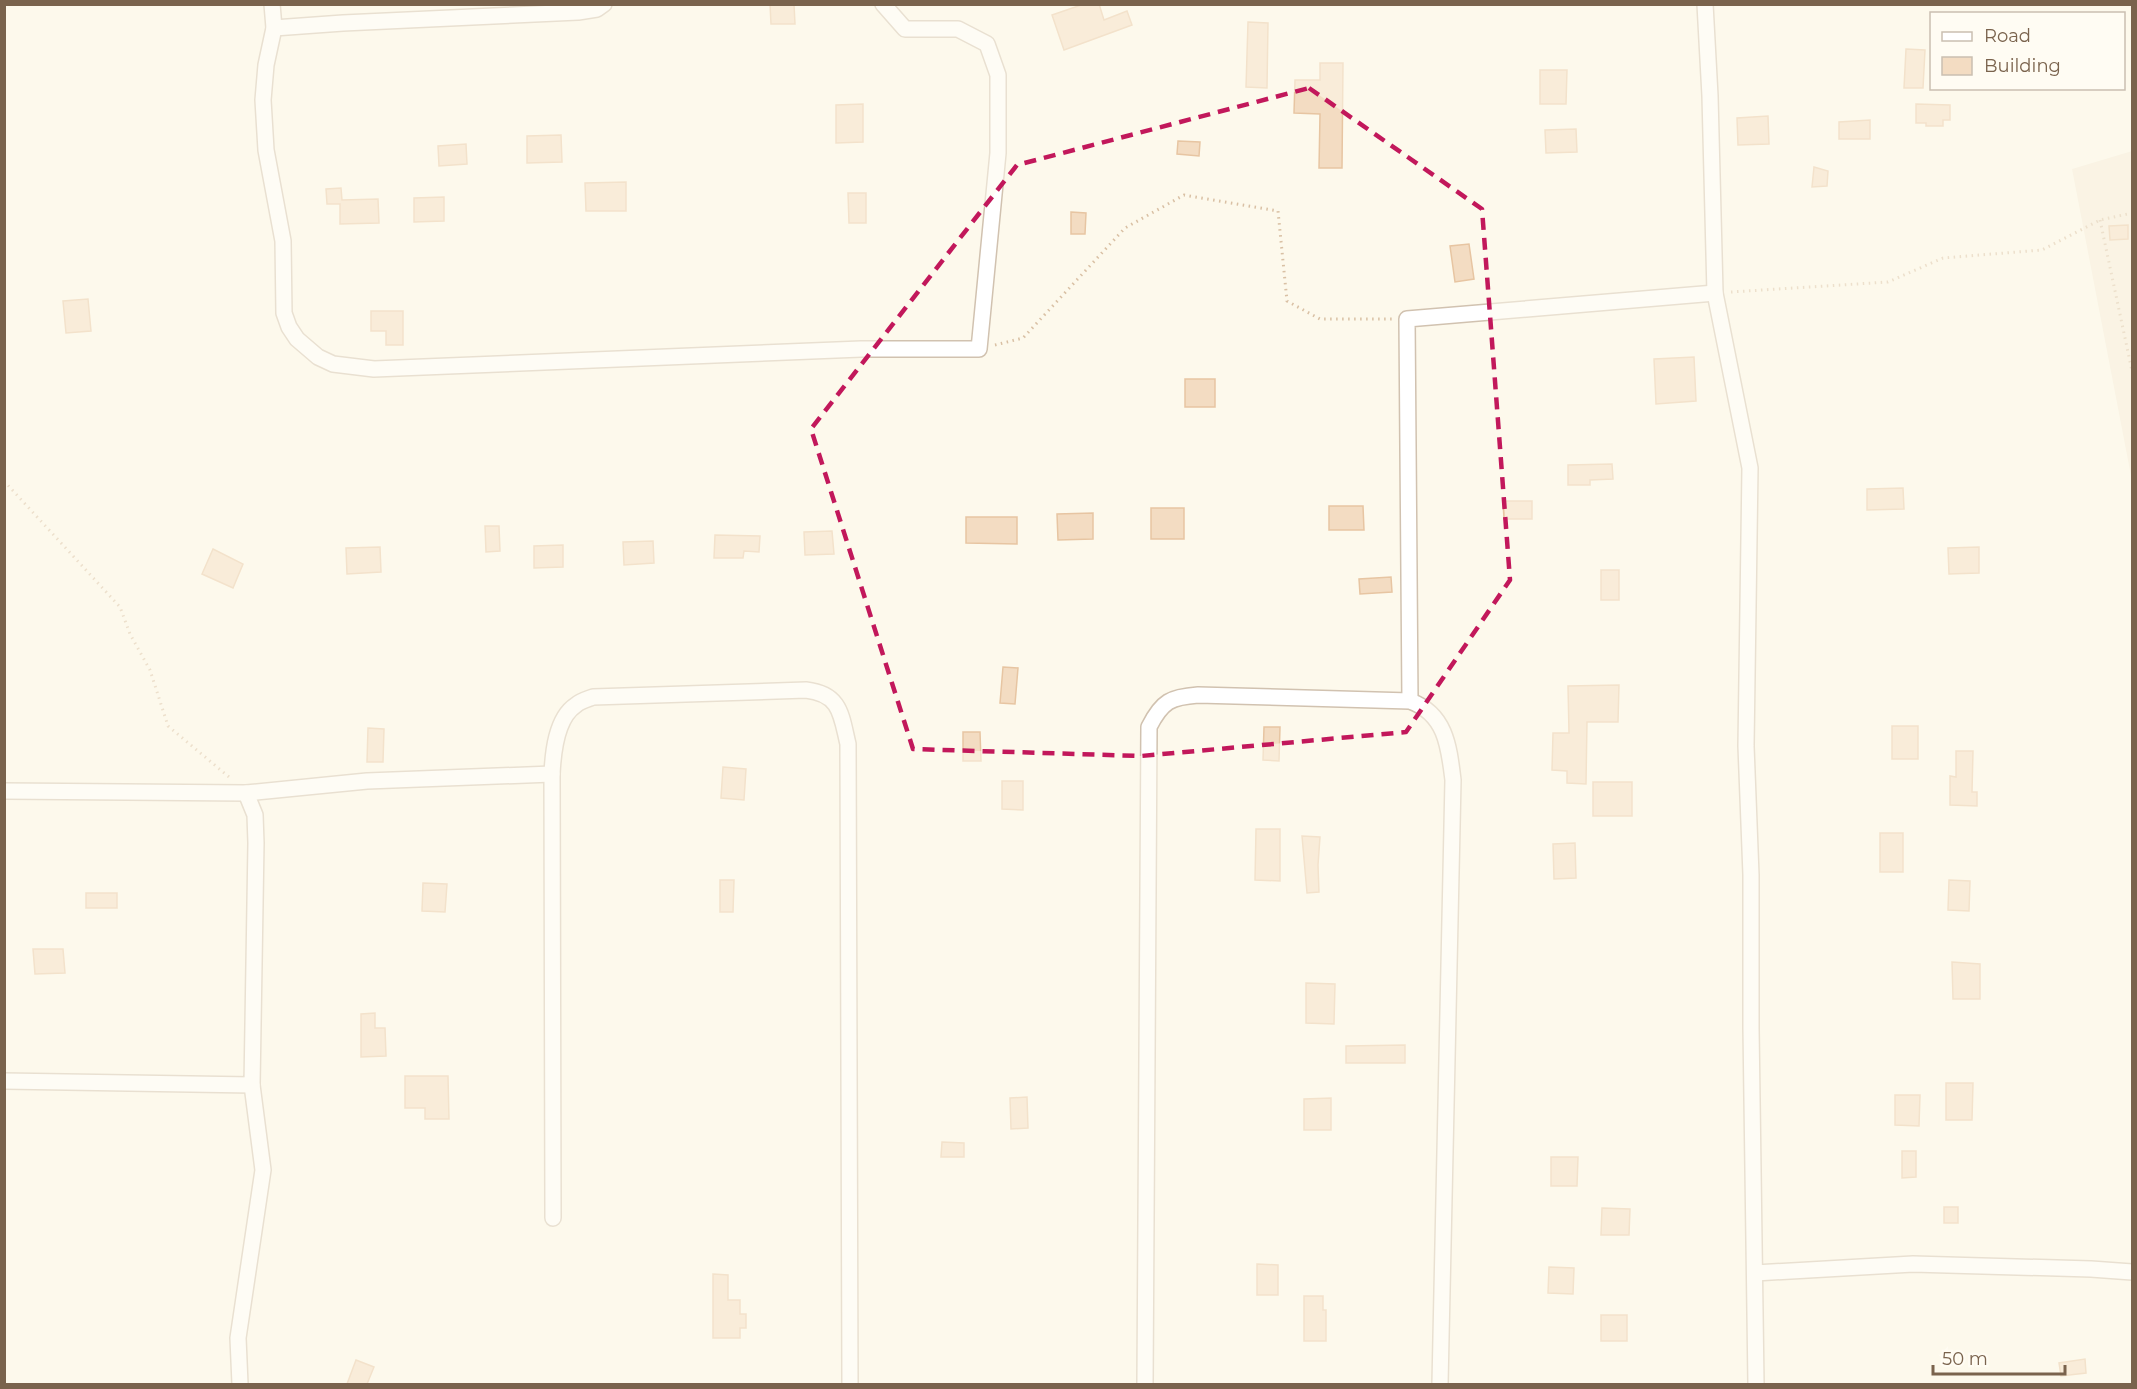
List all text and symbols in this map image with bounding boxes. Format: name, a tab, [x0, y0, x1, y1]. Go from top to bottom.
legend	[1930, 12, 2125, 90]
text: Road	[1984, 25, 2031, 47]
text: Building	[1984, 55, 2061, 77]
scale bar	[1933, 1338, 2065, 1376]
text: 50 m	[1942, 1348, 1988, 1370]

